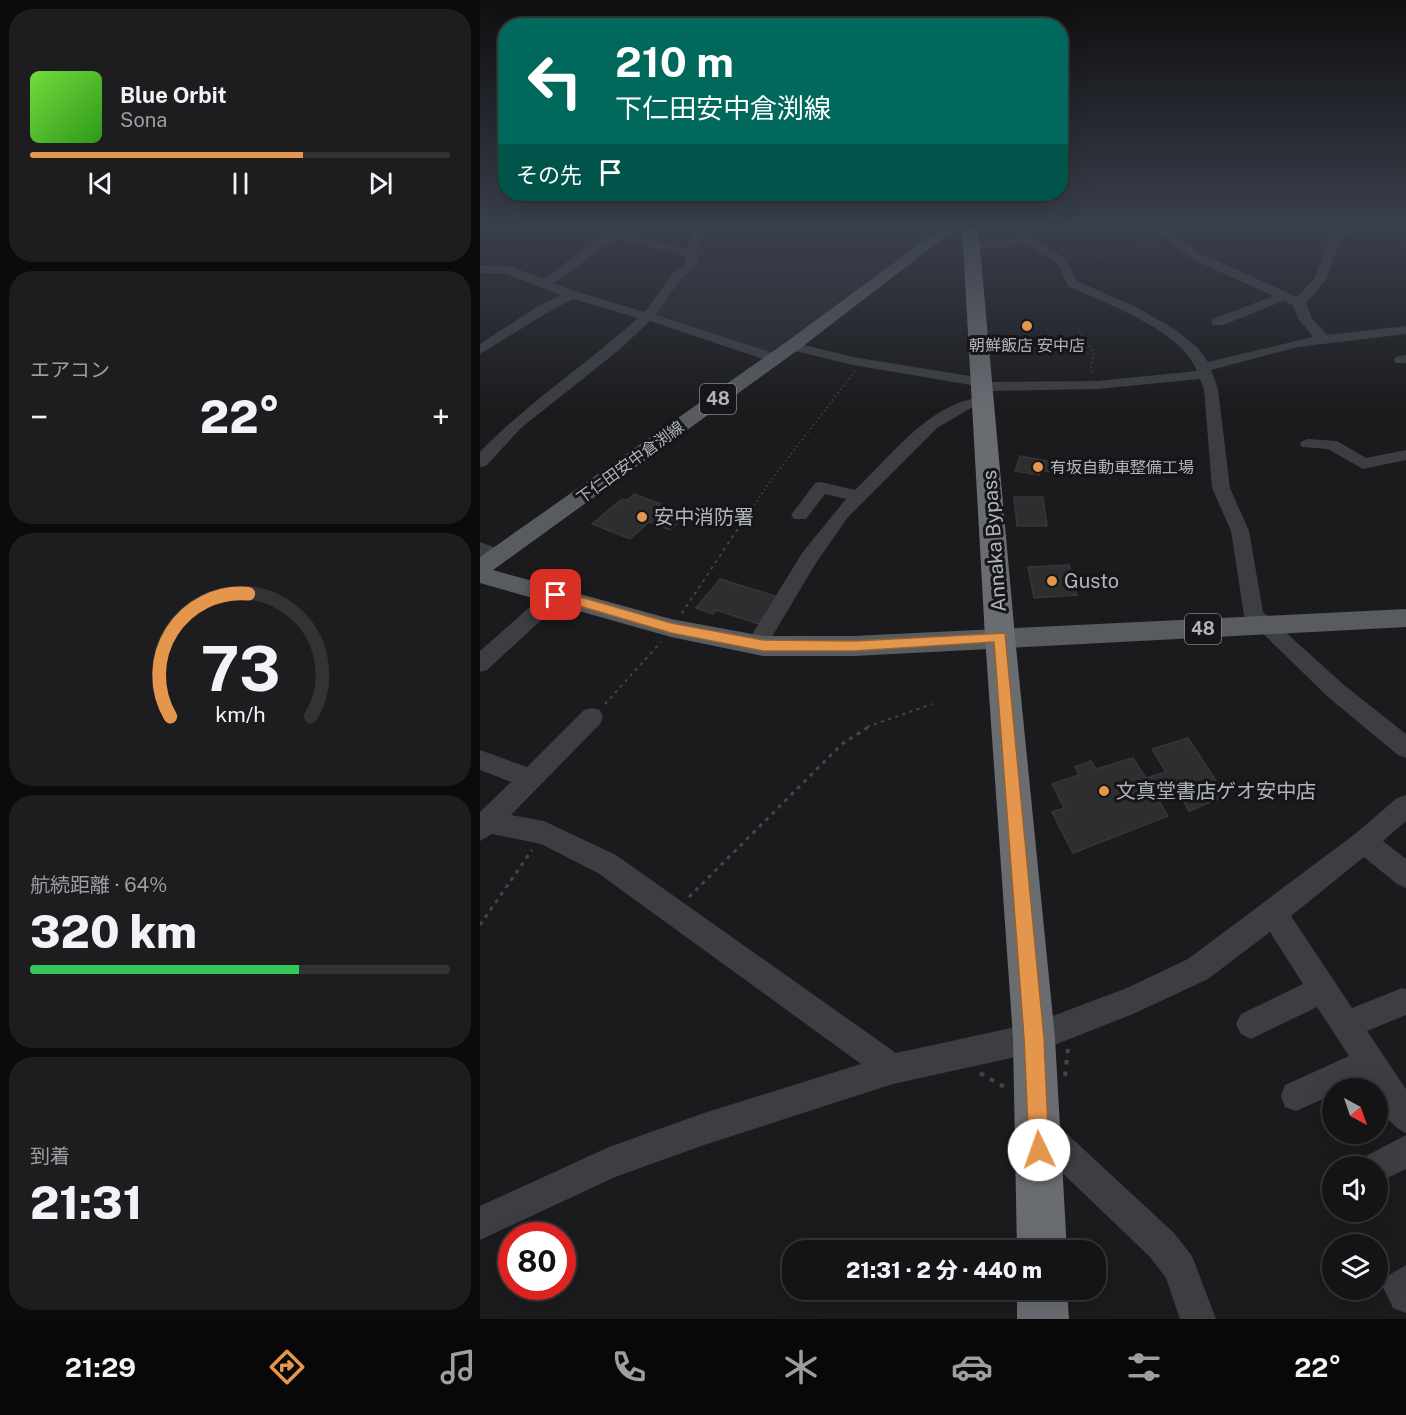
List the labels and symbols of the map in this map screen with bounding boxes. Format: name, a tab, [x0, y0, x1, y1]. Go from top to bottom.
marker: 朝鮮飯店 安中店	[1020, 319, 1034, 333]
place label: 朝鮮飯店 安中店	[969, 336, 1085, 355]
road number: 48	[700, 384, 736, 414]
street label: 下仁田安中倉渕線	[573, 417, 688, 508]
place label: 有坂自動車整備工場	[1050, 458, 1194, 477]
marker: 有坂自動車整備工場	[1031, 460, 1045, 474]
street label: Annaka Bypass	[977, 469, 1011, 613]
place label: 安中消防署	[654, 505, 754, 529]
marker: 安中消防署	[635, 510, 649, 524]
pin	[530, 569, 581, 620]
place label: Gusto	[1064, 569, 1119, 593]
marker: Gusto	[1045, 574, 1059, 588]
road number: 48	[1185, 614, 1221, 644]
place label: 文真堂書店ゲオ安中店	[1116, 779, 1316, 803]
marker: 文真堂書店ゲオ安中店	[1097, 784, 1111, 798]
north arrow	[1322, 1078, 1388, 1144]
position arrow	[1007, 1118, 1071, 1182]
speed limit sign: 80	[498, 1222, 576, 1300]

